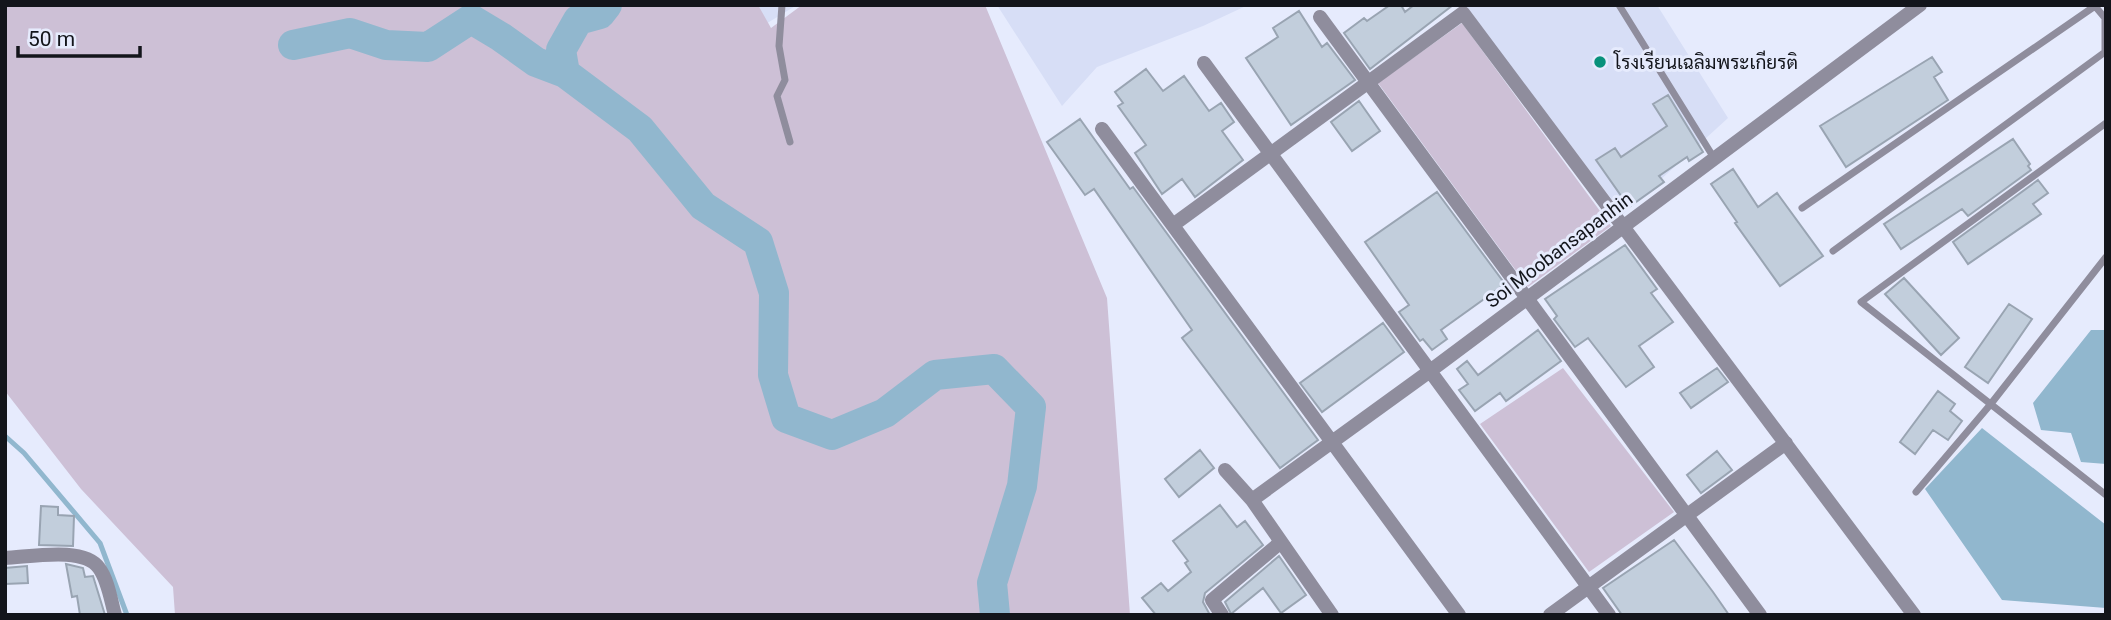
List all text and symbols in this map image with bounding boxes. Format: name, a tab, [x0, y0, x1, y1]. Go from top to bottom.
scale bar	[18, 14, 140, 58]
text: 50 m	[28, 27, 75, 51]
place label: โรงเรียนเฉลิมพระเกียรติ	[1613, 50, 1798, 74]
marker: โรงเรียนเฉลิมพระเกียรติ	[1592, 54, 1608, 70]
street label: Soi Moobansapanhin	[1481, 187, 1637, 313]

